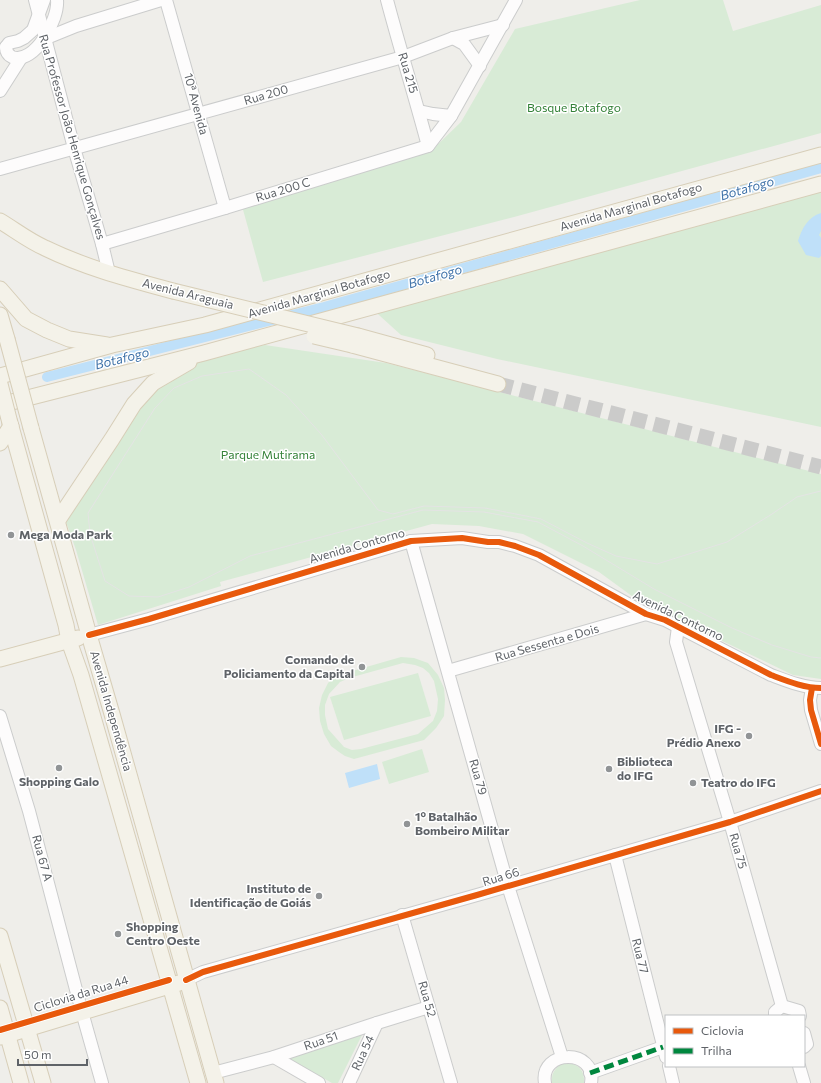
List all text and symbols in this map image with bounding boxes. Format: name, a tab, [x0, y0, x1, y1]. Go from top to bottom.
street label: Rua Professor João Henrique Gonçalves	[36, 32, 109, 241]
street label: Rua 215	[396, 51, 422, 95]
street label: 10ª Avenida	[182, 71, 212, 136]
street label: Rua 200	[242, 81, 290, 107]
park label: Bosque Botafogo	[527, 100, 621, 114]
water label: Botafogo	[718, 173, 776, 203]
street label: Rua 200 C	[254, 174, 312, 204]
street label: Avenida Marginal Botafogo	[558, 179, 703, 233]
water label: Botafogo	[406, 261, 464, 291]
street label: Avenida Marginal Botafogo	[246, 266, 391, 320]
street label: Avenida Araguaia	[141, 275, 235, 311]
water label: Botafogo	[93, 343, 151, 372]
park label: Parque Mutirama	[221, 447, 315, 461]
street label: Avenida Contorno	[307, 525, 406, 565]
place label: Mega Moda Park	[19, 527, 112, 541]
marker: Mega Moda Park	[6, 530, 16, 540]
street label: Avenida Contorno	[631, 587, 726, 643]
street label: Rua Sessenta e Dois	[493, 621, 600, 664]
street label: Avenida Independência	[88, 649, 136, 773]
place label: Comando de Policiamento da Capital	[224, 652, 354, 680]
marker: Comando de Policiamento da Capital	[357, 662, 367, 672]
place label: IFG - Prédio Anexo	[667, 721, 741, 749]
marker: IFG - Prédio Anexo	[744, 731, 754, 741]
place label: Biblioteca do IFG	[617, 754, 673, 782]
street label: Rua 79	[467, 757, 491, 796]
marker: Shopping Galo	[54, 763, 64, 773]
marker: Biblioteca do IFG	[604, 764, 614, 774]
place label: Shopping Galo	[19, 774, 99, 788]
place label: Teatro do IFG	[701, 775, 776, 789]
marker: Teatro do IFG	[688, 778, 698, 788]
place label: 1º Batalhão Bombeiro Militar	[415, 809, 510, 837]
marker: 1º Batalhão Bombeiro Militar	[402, 819, 412, 829]
street label: Rua 75	[727, 831, 751, 870]
street label: Rua 67 A	[30, 833, 56, 882]
street label: Rua 66	[481, 864, 521, 888]
place label: Instituto de Identificação de Goiás	[190, 881, 311, 909]
marker: Instituto de Identificação de Goiás	[314, 891, 324, 901]
place label: Shopping Centro Oeste	[126, 919, 200, 947]
marker: Shopping Centro Oeste	[113, 929, 123, 939]
street label: Rua 77	[630, 937, 652, 975]
street label: Ciclovia da Rua 44	[32, 972, 130, 1014]
street label: Rua 52	[416, 979, 440, 1019]
legend	[665, 1015, 805, 1067]
text: Ciclovia	[701, 1023, 744, 1037]
street label: Rua 51	[302, 1028, 340, 1052]
street label: Rua 54	[348, 1033, 376, 1072]
scale bar	[18, 1041, 87, 1067]
text: Trilha	[701, 1043, 732, 1057]
text: 50 m	[24, 1047, 52, 1061]

